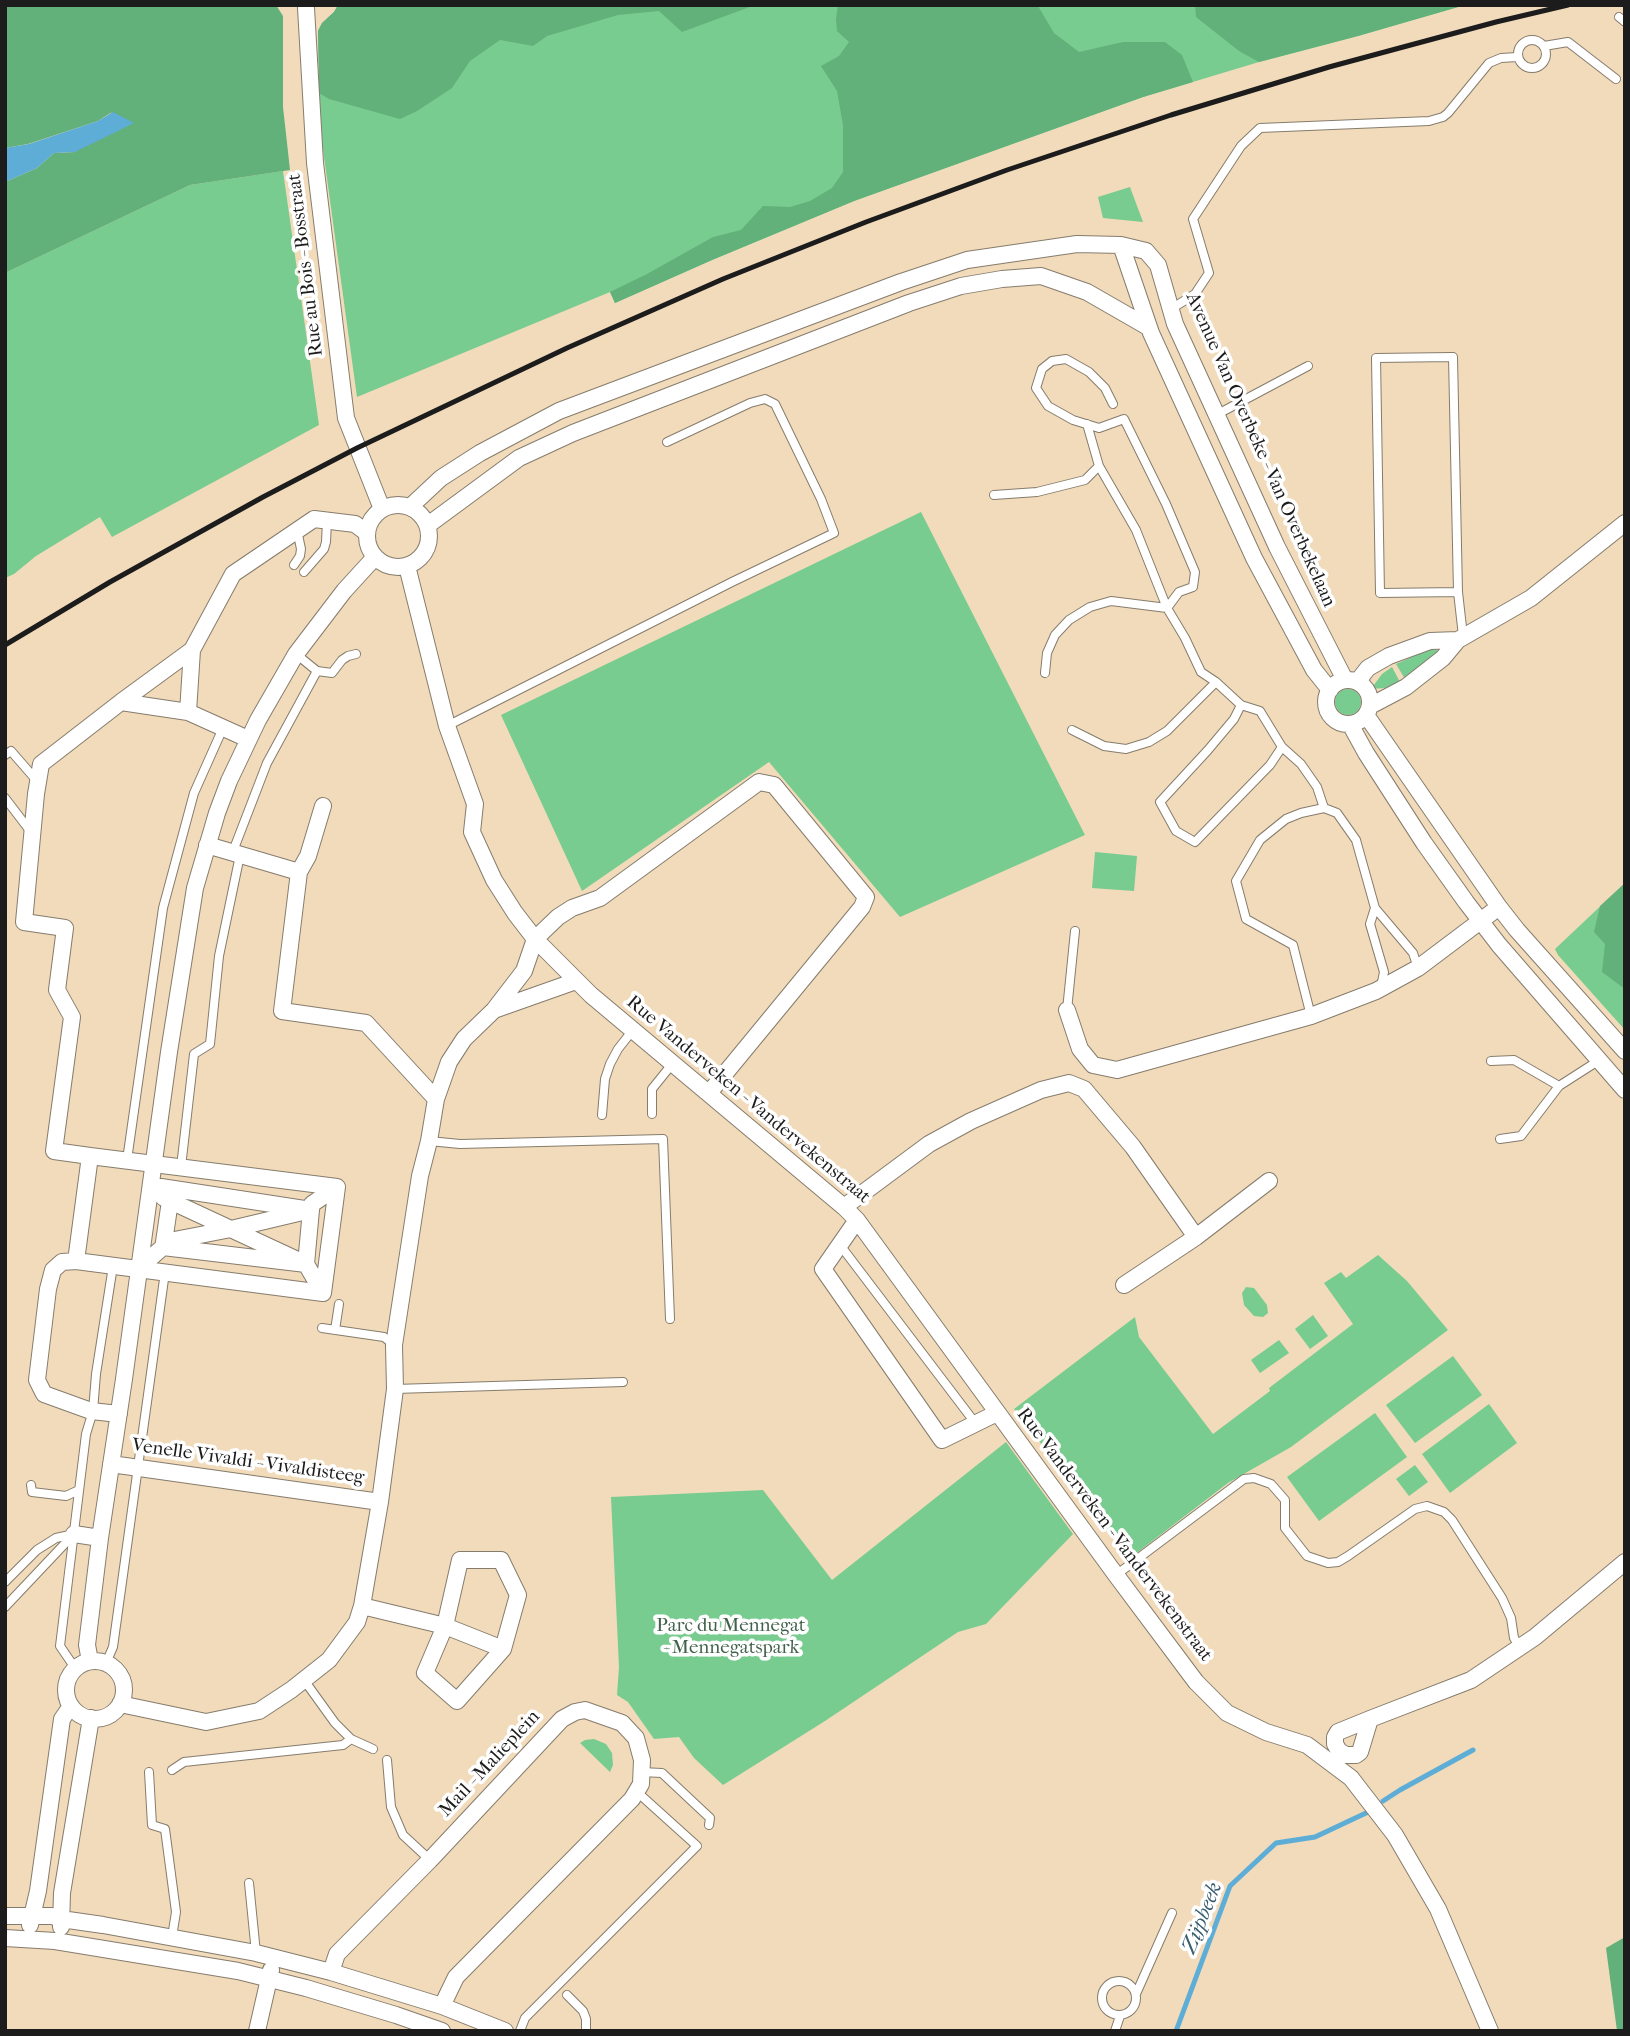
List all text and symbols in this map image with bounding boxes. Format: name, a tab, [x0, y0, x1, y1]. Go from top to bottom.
street label: Rue au Bois - Bosstraat	[283, 172, 329, 358]
street label: Avenue Van Overbeke - Van Overbekelaan	[1180, 289, 1340, 611]
street label: Rue Vanderveken - Vandervekenstraat	[621, 991, 875, 1209]
street label: Rue Vanderveken - Vandervekenstraat	[1011, 1404, 1217, 1666]
street label: Venelle Vivaldi - Vivaldisteeg	[130, 1434, 366, 1490]
park label: Parc du Mennegat - Mennegatspark	[656, 1615, 806, 1659]
street label: Mail - Malieplein	[435, 1706, 545, 1822]
water label: Zijpbeek	[1177, 1879, 1229, 1957]

